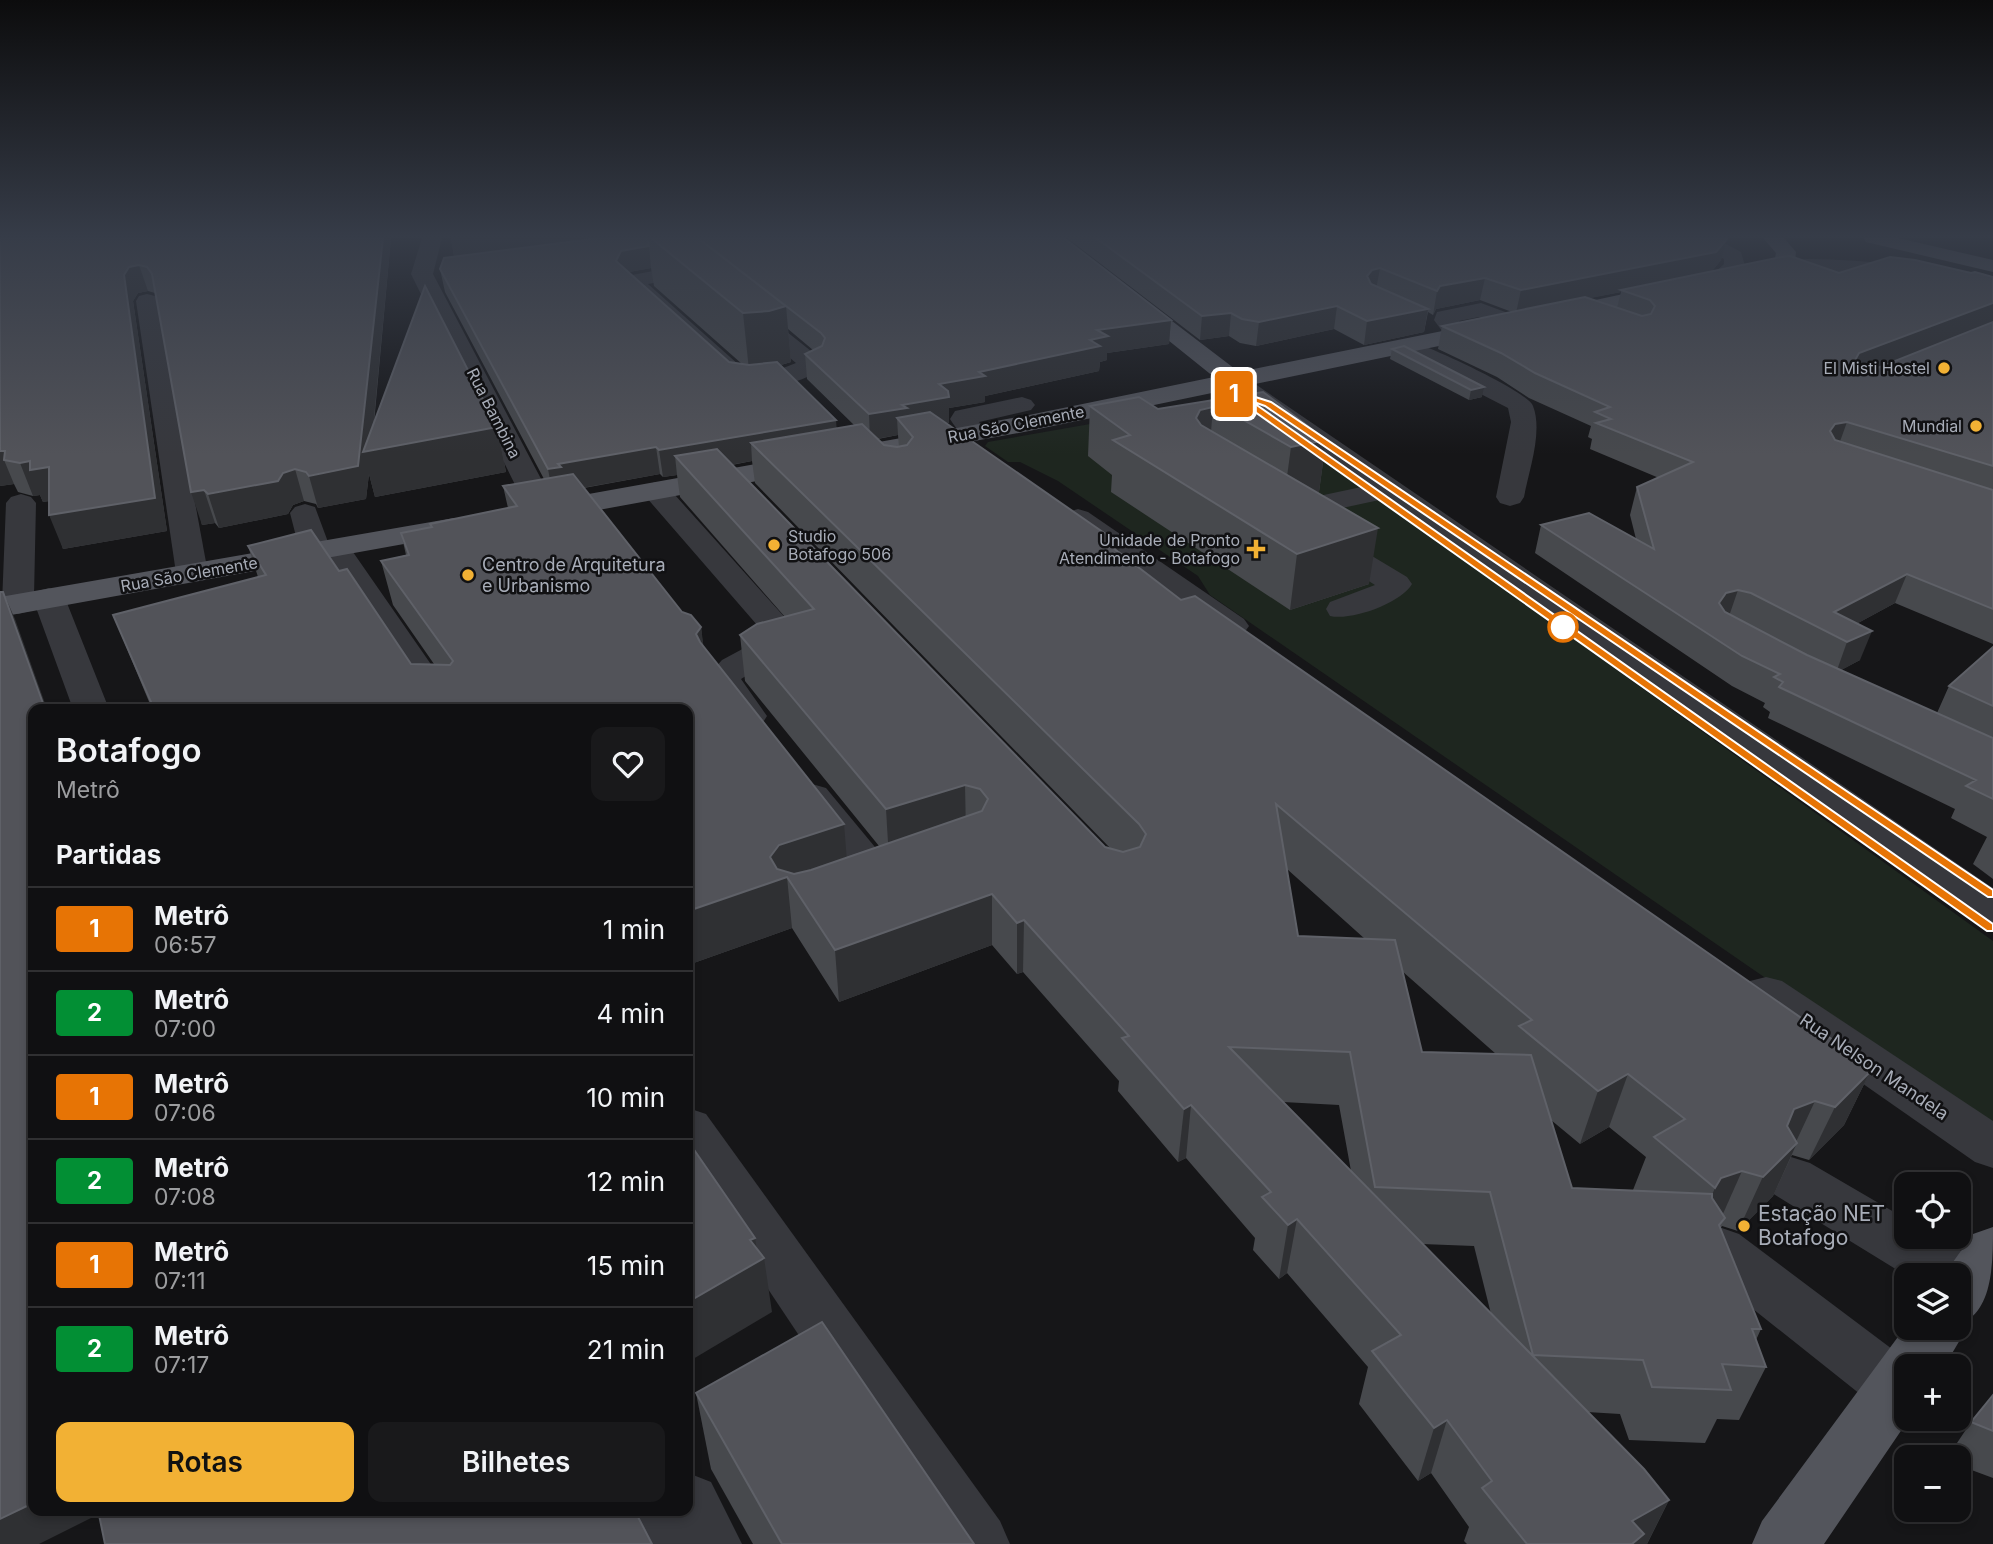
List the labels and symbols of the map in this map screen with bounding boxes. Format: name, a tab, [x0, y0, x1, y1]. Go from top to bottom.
place label: El Misti Hostel	[1823, 358, 1930, 378]
marker: El Misti Hostel	[1936, 360, 1952, 376]
street label: Rua Bambina	[463, 364, 525, 462]
line badge: 1	[1211, 371, 1257, 417]
street label: Rua São Clemente	[946, 401, 1086, 447]
place label: Mundial	[1902, 416, 1962, 436]
marker: Mundial	[1968, 418, 1984, 434]
place label: Studio Botafogo 506	[788, 526, 891, 564]
place label: Unidade de Pronto Atendimento - Botafogo	[1059, 530, 1240, 568]
marker: Studio Botafogo 506	[766, 537, 782, 553]
marker: Unidade de Pronto Atendimento - Botafogo	[1246, 539, 1266, 559]
street label: Rua São Clemente	[119, 552, 259, 596]
place label: Centro de Arquitetura e Urbanismo	[482, 554, 666, 596]
marker: Centro de Arquitetura e Urbanismo	[460, 567, 476, 583]
unlabelled marker	[1548, 612, 1578, 642]
street label: Rua Nelson Mandela	[1796, 1009, 1953, 1124]
place label: Estação NET Botafogo	[1758, 1201, 1885, 1250]
marker: Estação NET Botafogo	[1736, 1218, 1752, 1234]

